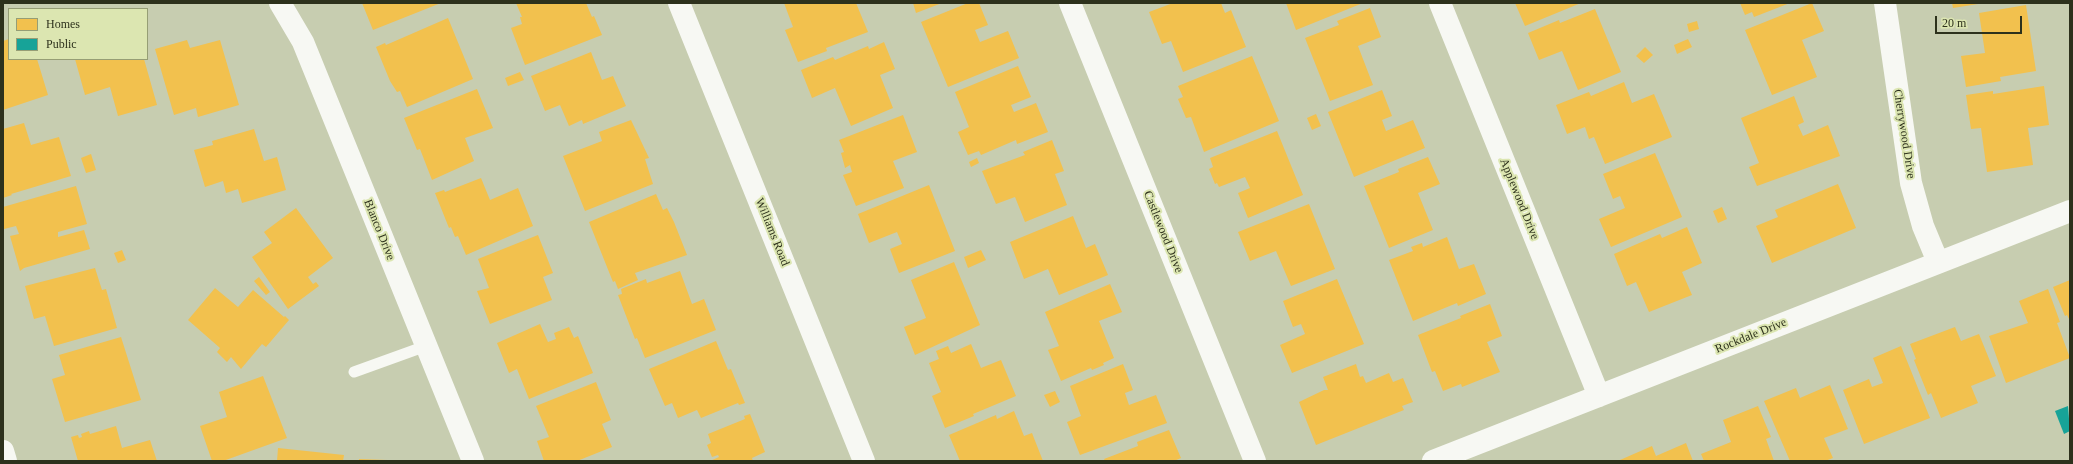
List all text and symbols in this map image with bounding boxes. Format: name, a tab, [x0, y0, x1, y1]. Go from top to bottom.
legend	[8, 8, 148, 60]
scale bar	[1937, 8, 2024, 34]
text: 20 m	[1942, 16, 1966, 30]
text: Homes	[46, 17, 80, 31]
text: Public	[46, 37, 77, 51]
street label: Cherrywood Drive	[1890, 88, 1918, 180]
street label: Applewood Drive	[1496, 156, 1542, 242]
street label: Castlewood Drive	[1140, 189, 1186, 275]
street label: Williams Road	[752, 196, 792, 268]
street label: Blanco Drive	[360, 197, 398, 263]
street label: Rockdale Drive	[1713, 315, 1789, 357]

